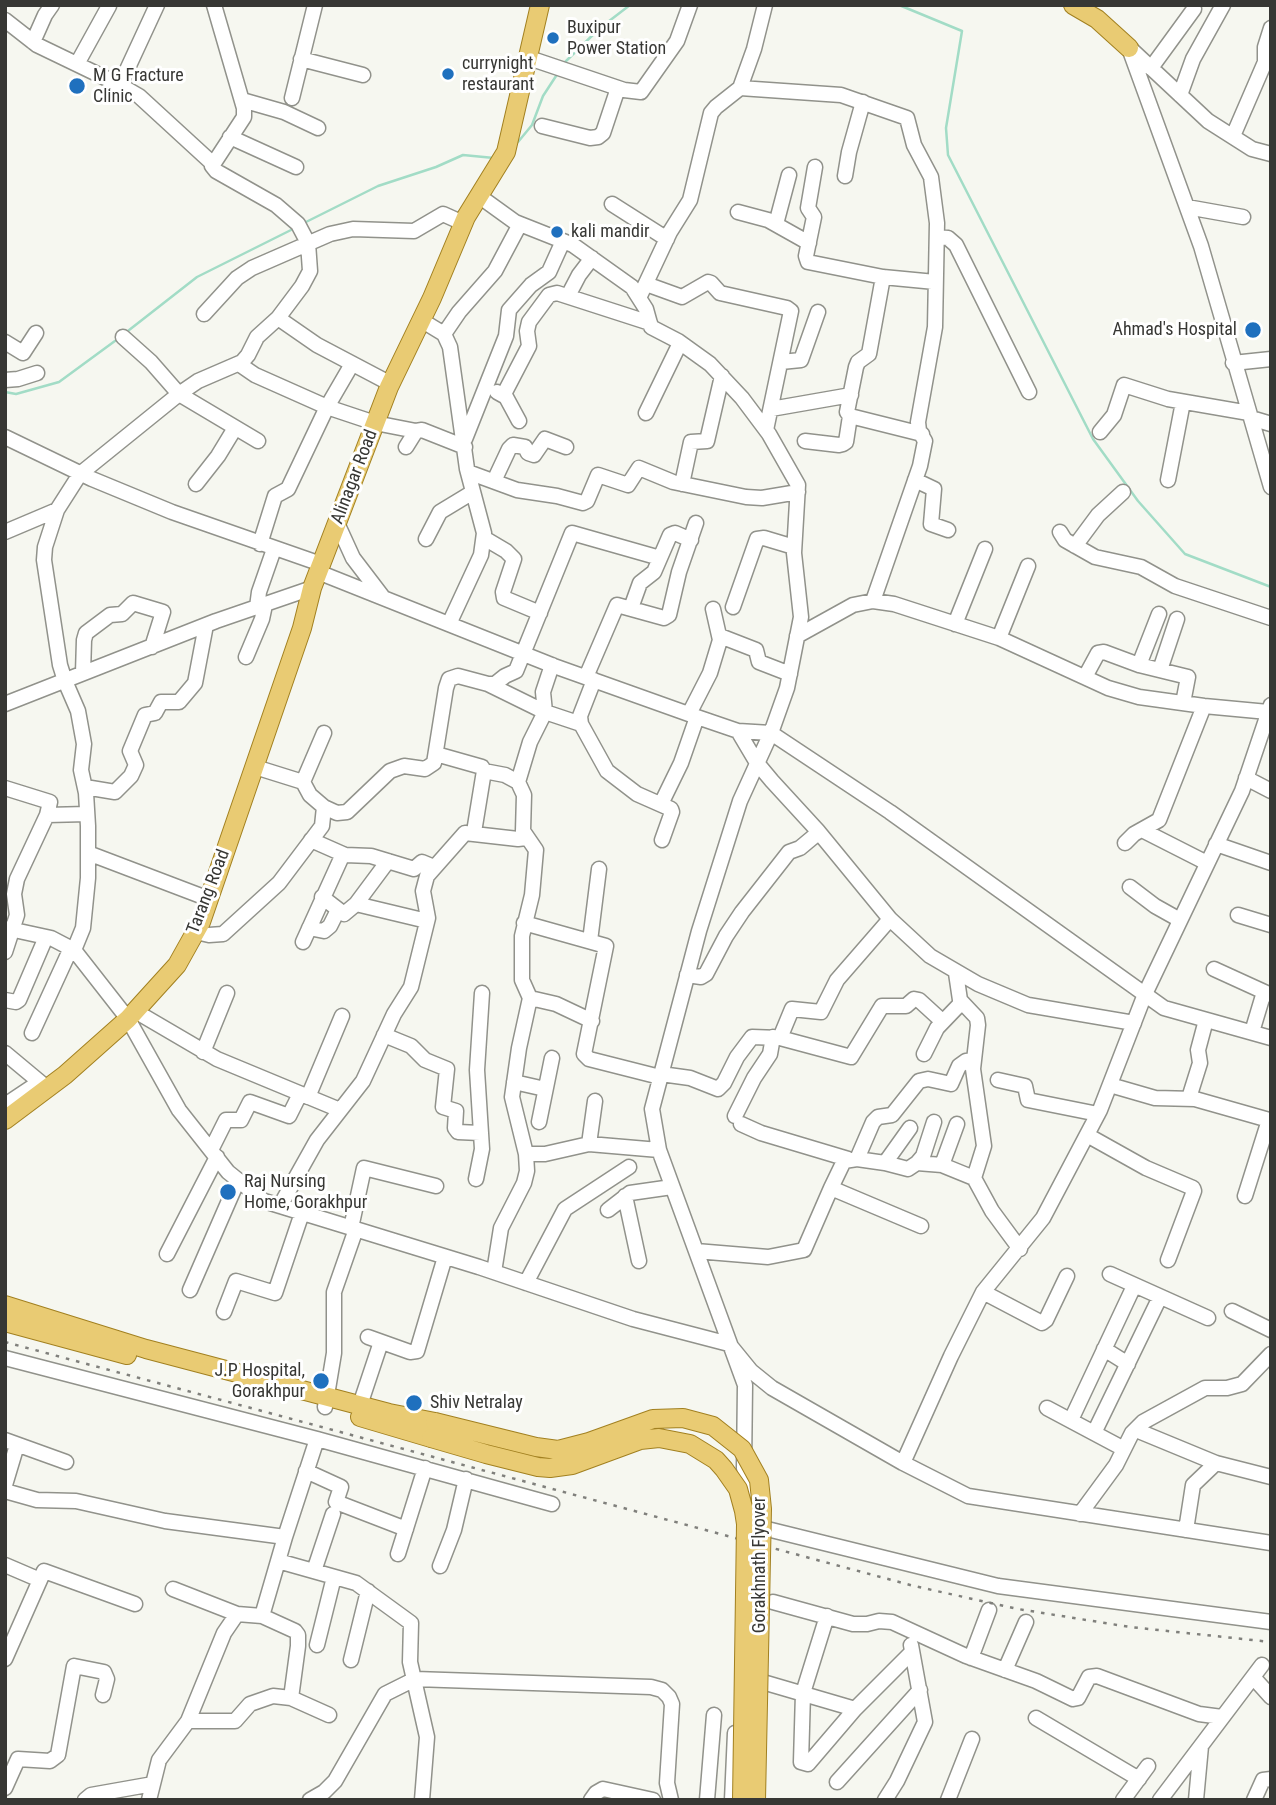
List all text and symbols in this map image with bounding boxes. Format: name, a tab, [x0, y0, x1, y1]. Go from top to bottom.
place label: Buxipur Power Station	[567, 17, 666, 60]
marker: Buxipur Power Station	[545, 30, 561, 46]
place label: currynight restaurant	[462, 53, 534, 96]
place label: M G Fracture Clinic	[93, 65, 184, 108]
marker: currynight restaurant	[440, 66, 456, 82]
marker: M G Fracture Clinic	[67, 76, 87, 96]
place label: kali mandir	[571, 221, 650, 243]
marker: kali mandir	[549, 224, 565, 240]
place label: Ahmad's Hospital	[1113, 319, 1237, 341]
marker: Ahmad's Hospital	[1243, 320, 1263, 340]
street label: Alinagar Road	[327, 427, 383, 527]
street label: Tarang Road	[183, 847, 235, 937]
place label: Raj Nursing Home, Gorakhpur	[244, 1171, 367, 1214]
marker: Raj Nursing Home, Gorakhpur	[218, 1182, 238, 1202]
place label: J.P Hospital, Gorakhpur	[214, 1360, 305, 1402]
marker: J.P Hospital, Gorakhpur	[311, 1371, 331, 1391]
place label: Shiv Netralay	[430, 1392, 523, 1414]
marker: Shiv Netralay	[404, 1393, 424, 1413]
street label: Gorakhnath Flyover	[749, 1497, 771, 1633]

